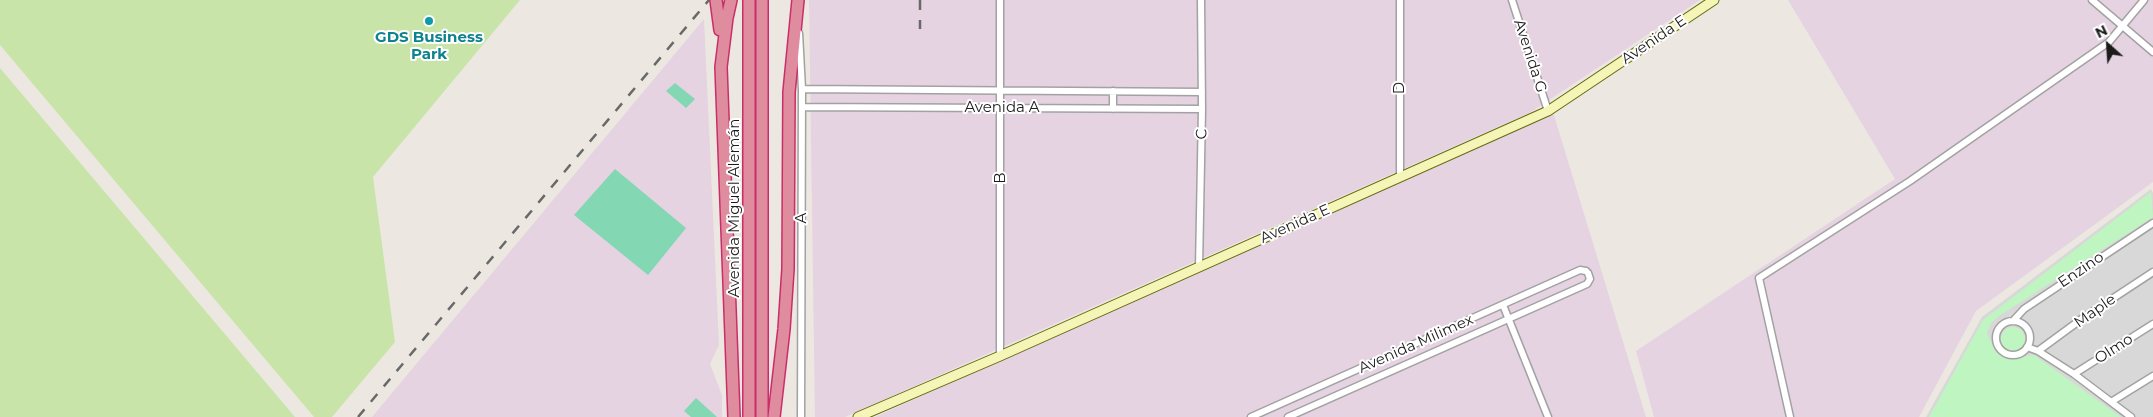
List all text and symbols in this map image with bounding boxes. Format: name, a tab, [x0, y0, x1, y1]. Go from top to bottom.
street label: Avenida E	[1618, 12, 1690, 68]
marker: GDS Business Park	[423, 15, 435, 27]
street label: Avenida G	[1510, 17, 1550, 95]
north arrow	[2083, 20, 2133, 70]
text: N	[2092, 21, 2110, 42]
place label: GDS Business Park	[375, 29, 483, 64]
street label: D	[1391, 82, 1409, 94]
street label: Avenida A	[964, 99, 1040, 117]
street label: Avenida Miguel Alemán	[726, 119, 744, 297]
street label: C	[1193, 129, 1211, 139]
street label: B	[992, 172, 1010, 184]
street label: Avenida E	[1257, 201, 1333, 247]
street label: A	[793, 213, 811, 223]
street label: Enzino	[2055, 248, 2107, 292]
street label: Maple	[2071, 290, 2119, 332]
street label: Avenida Milimex	[1356, 311, 1476, 377]
street label: Olmo	[2092, 330, 2136, 368]

